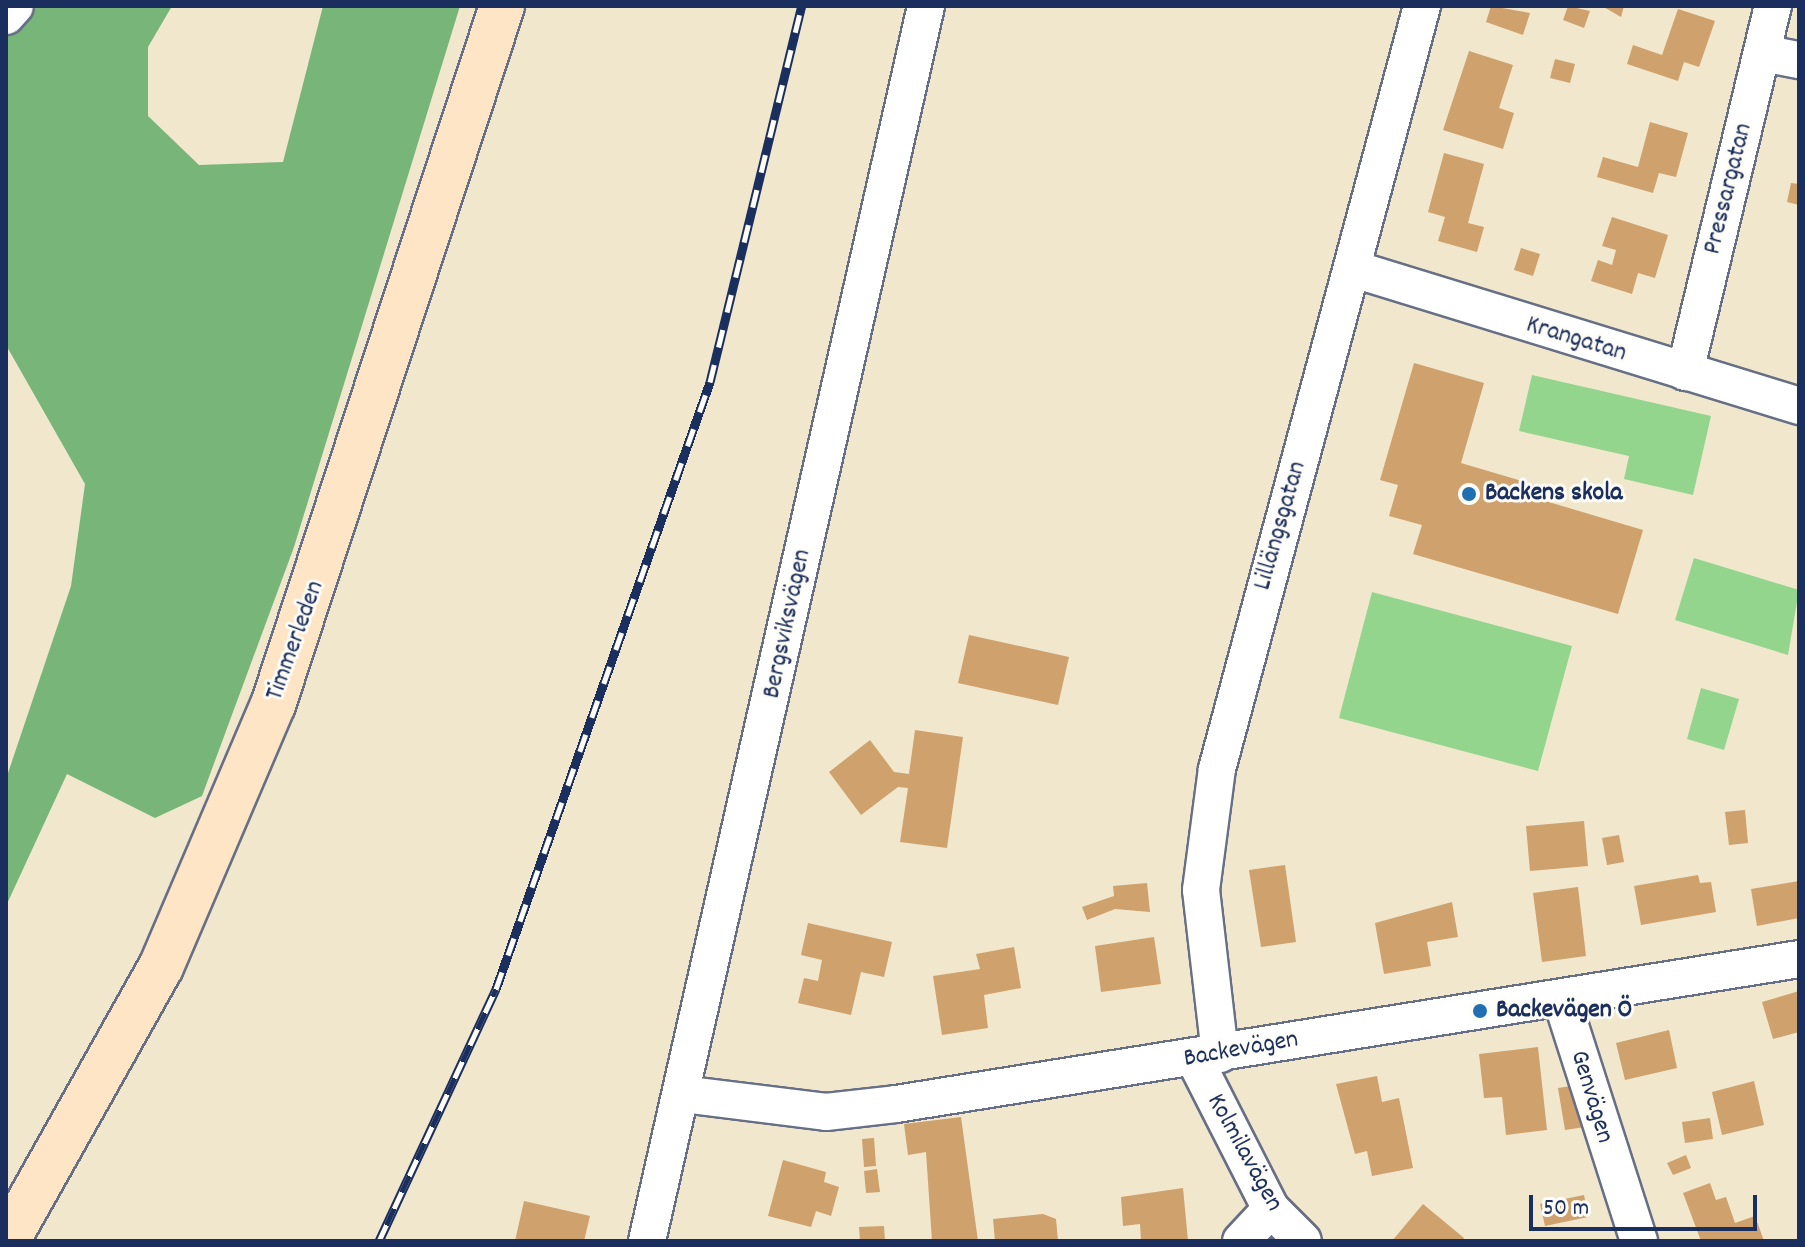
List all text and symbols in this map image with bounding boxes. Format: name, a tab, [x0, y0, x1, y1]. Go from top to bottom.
street label: Pressargatan	[1698, 120, 1760, 258]
street label: Krangatan	[1522, 310, 1630, 370]
street label: Lillängsgatan	[1248, 458, 1314, 594]
place label: Backens skola	[1485, 478, 1623, 510]
marker: Backens skola	[1460, 485, 1478, 503]
street label: Bergsviksvägen	[757, 547, 819, 701]
street label: Timmerleden	[260, 577, 332, 705]
place label: Backevägen Ö	[1496, 995, 1632, 1027]
marker: Backevägen Ö	[1471, 1002, 1489, 1020]
street label: Backevägen	[1181, 1025, 1301, 1075]
street label: Genvägen	[1562, 1047, 1620, 1147]
street label: Kolmilavägen	[1199, 1089, 1289, 1217]
scale bar	[1533, 1179, 1761, 1229]
text: 50 m	[1543, 1192, 1589, 1226]

